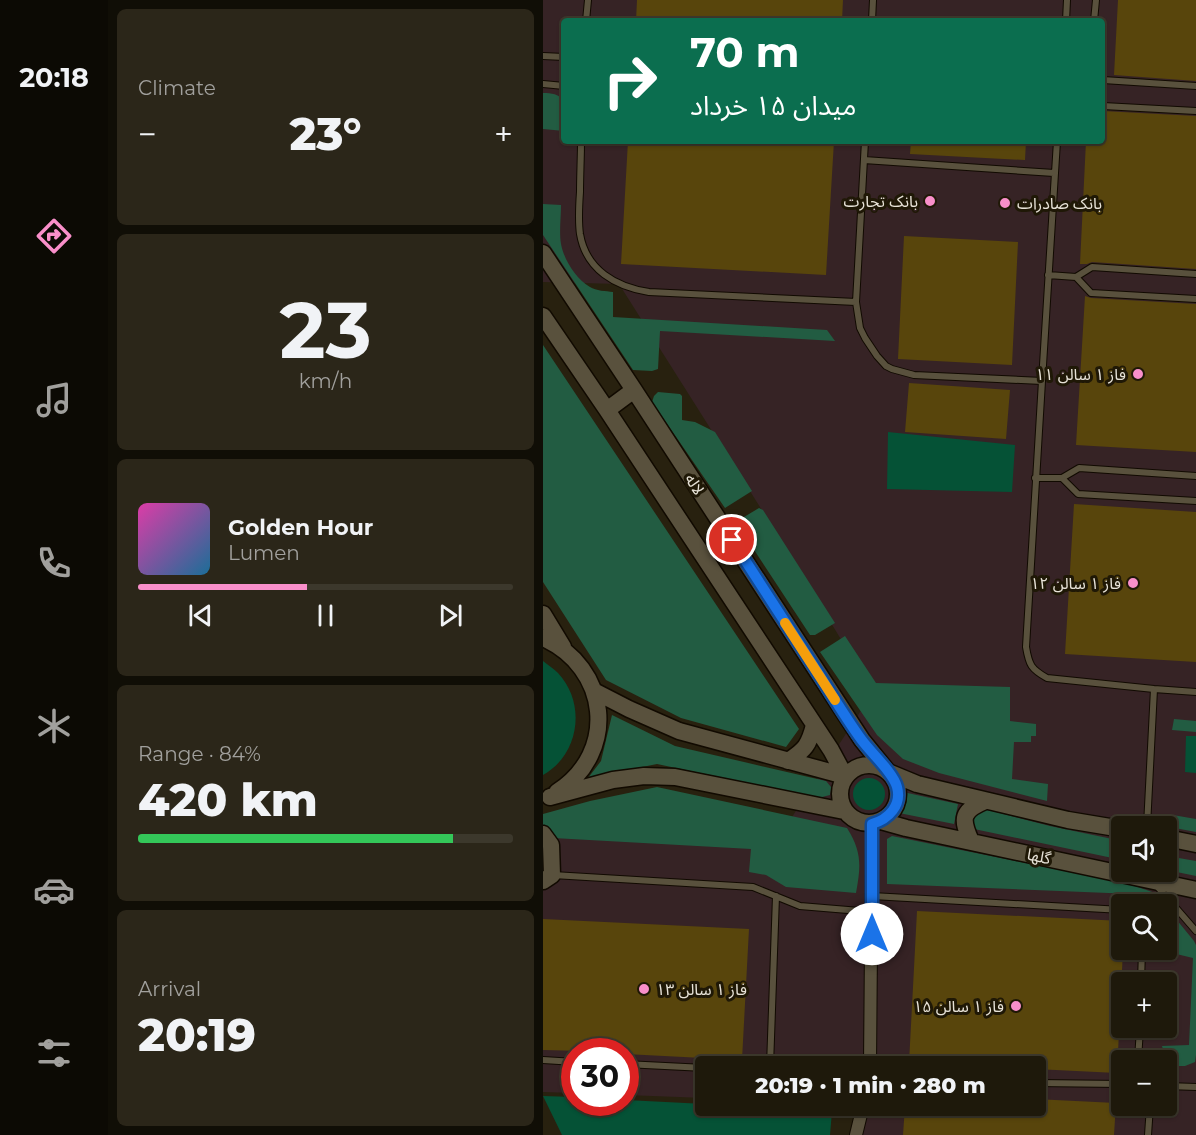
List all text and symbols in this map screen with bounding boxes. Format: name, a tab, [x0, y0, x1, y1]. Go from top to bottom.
text: 70 m	[690, 26, 800, 78]
icon: right	[591, 42, 669, 120]
text: 20:18	[19, 61, 89, 94]
text: Climate	[138, 76, 216, 100]
text: میدان ۱۵ خرداد	[690, 89, 857, 122]
text: 23°	[289, 106, 362, 161]
text: −	[138, 114, 157, 154]
text: +	[494, 114, 513, 154]
place label: بانک تجارت	[844, 192, 918, 211]
marker: بانک تجارت	[923, 194, 937, 208]
place label: بانک صادرات	[1017, 194, 1102, 213]
marker: بانک صادرات	[998, 196, 1012, 210]
icon: directions	[33, 215, 75, 257]
text: 23	[279, 282, 372, 378]
place label: فاز ۱ سالن ۱۱	[1035, 365, 1126, 384]
marker: فاز ۱ سالن ۱۱	[1131, 367, 1145, 381]
text: km/h	[299, 369, 352, 393]
icon: music	[33, 379, 75, 421]
street label: لاله	[681, 470, 708, 498]
text: Golden Hour	[228, 514, 373, 541]
pin	[706, 514, 757, 565]
icon: arrive	[715, 523, 748, 556]
text: Lumen	[228, 541, 300, 565]
icon: phone	[33, 542, 75, 584]
place label: فاز ۱ سالن ۱۲	[1030, 574, 1121, 593]
marker: فاز ۱ سالن ۱۲	[1126, 576, 1140, 590]
icon: previous	[184, 599, 217, 632]
icon: pause	[309, 599, 342, 632]
icon: next	[434, 599, 467, 632]
icon: climate	[33, 705, 75, 747]
text: Range · 84%	[138, 742, 261, 766]
text: 420 km	[138, 772, 318, 827]
map controls	[1111, 816, 1177, 1116]
button: sound	[1111, 816, 1177, 882]
street label: گلها	[1025, 845, 1053, 868]
icon: car	[33, 869, 75, 911]
button: search	[1111, 894, 1177, 960]
position arrow	[840, 902, 904, 966]
button: +	[1111, 972, 1177, 1038]
text: Arrival	[138, 977, 201, 1001]
place label: فاز ۱ سالن ۱۳	[656, 980, 747, 999]
marker: فاز ۱ سالن ۱۳	[637, 982, 651, 996]
place label: فاز ۱ سالن ۱۵	[913, 997, 1004, 1016]
marker: فاز ۱ سالن ۱۵	[1009, 999, 1023, 1013]
text: 20:19	[138, 1007, 256, 1062]
icon: filters	[33, 1032, 75, 1074]
speed limit sign: 30	[561, 1038, 639, 1116]
button: −	[1111, 1050, 1177, 1116]
text: 20:19 · 1 min · 280 m	[755, 1072, 986, 1099]

